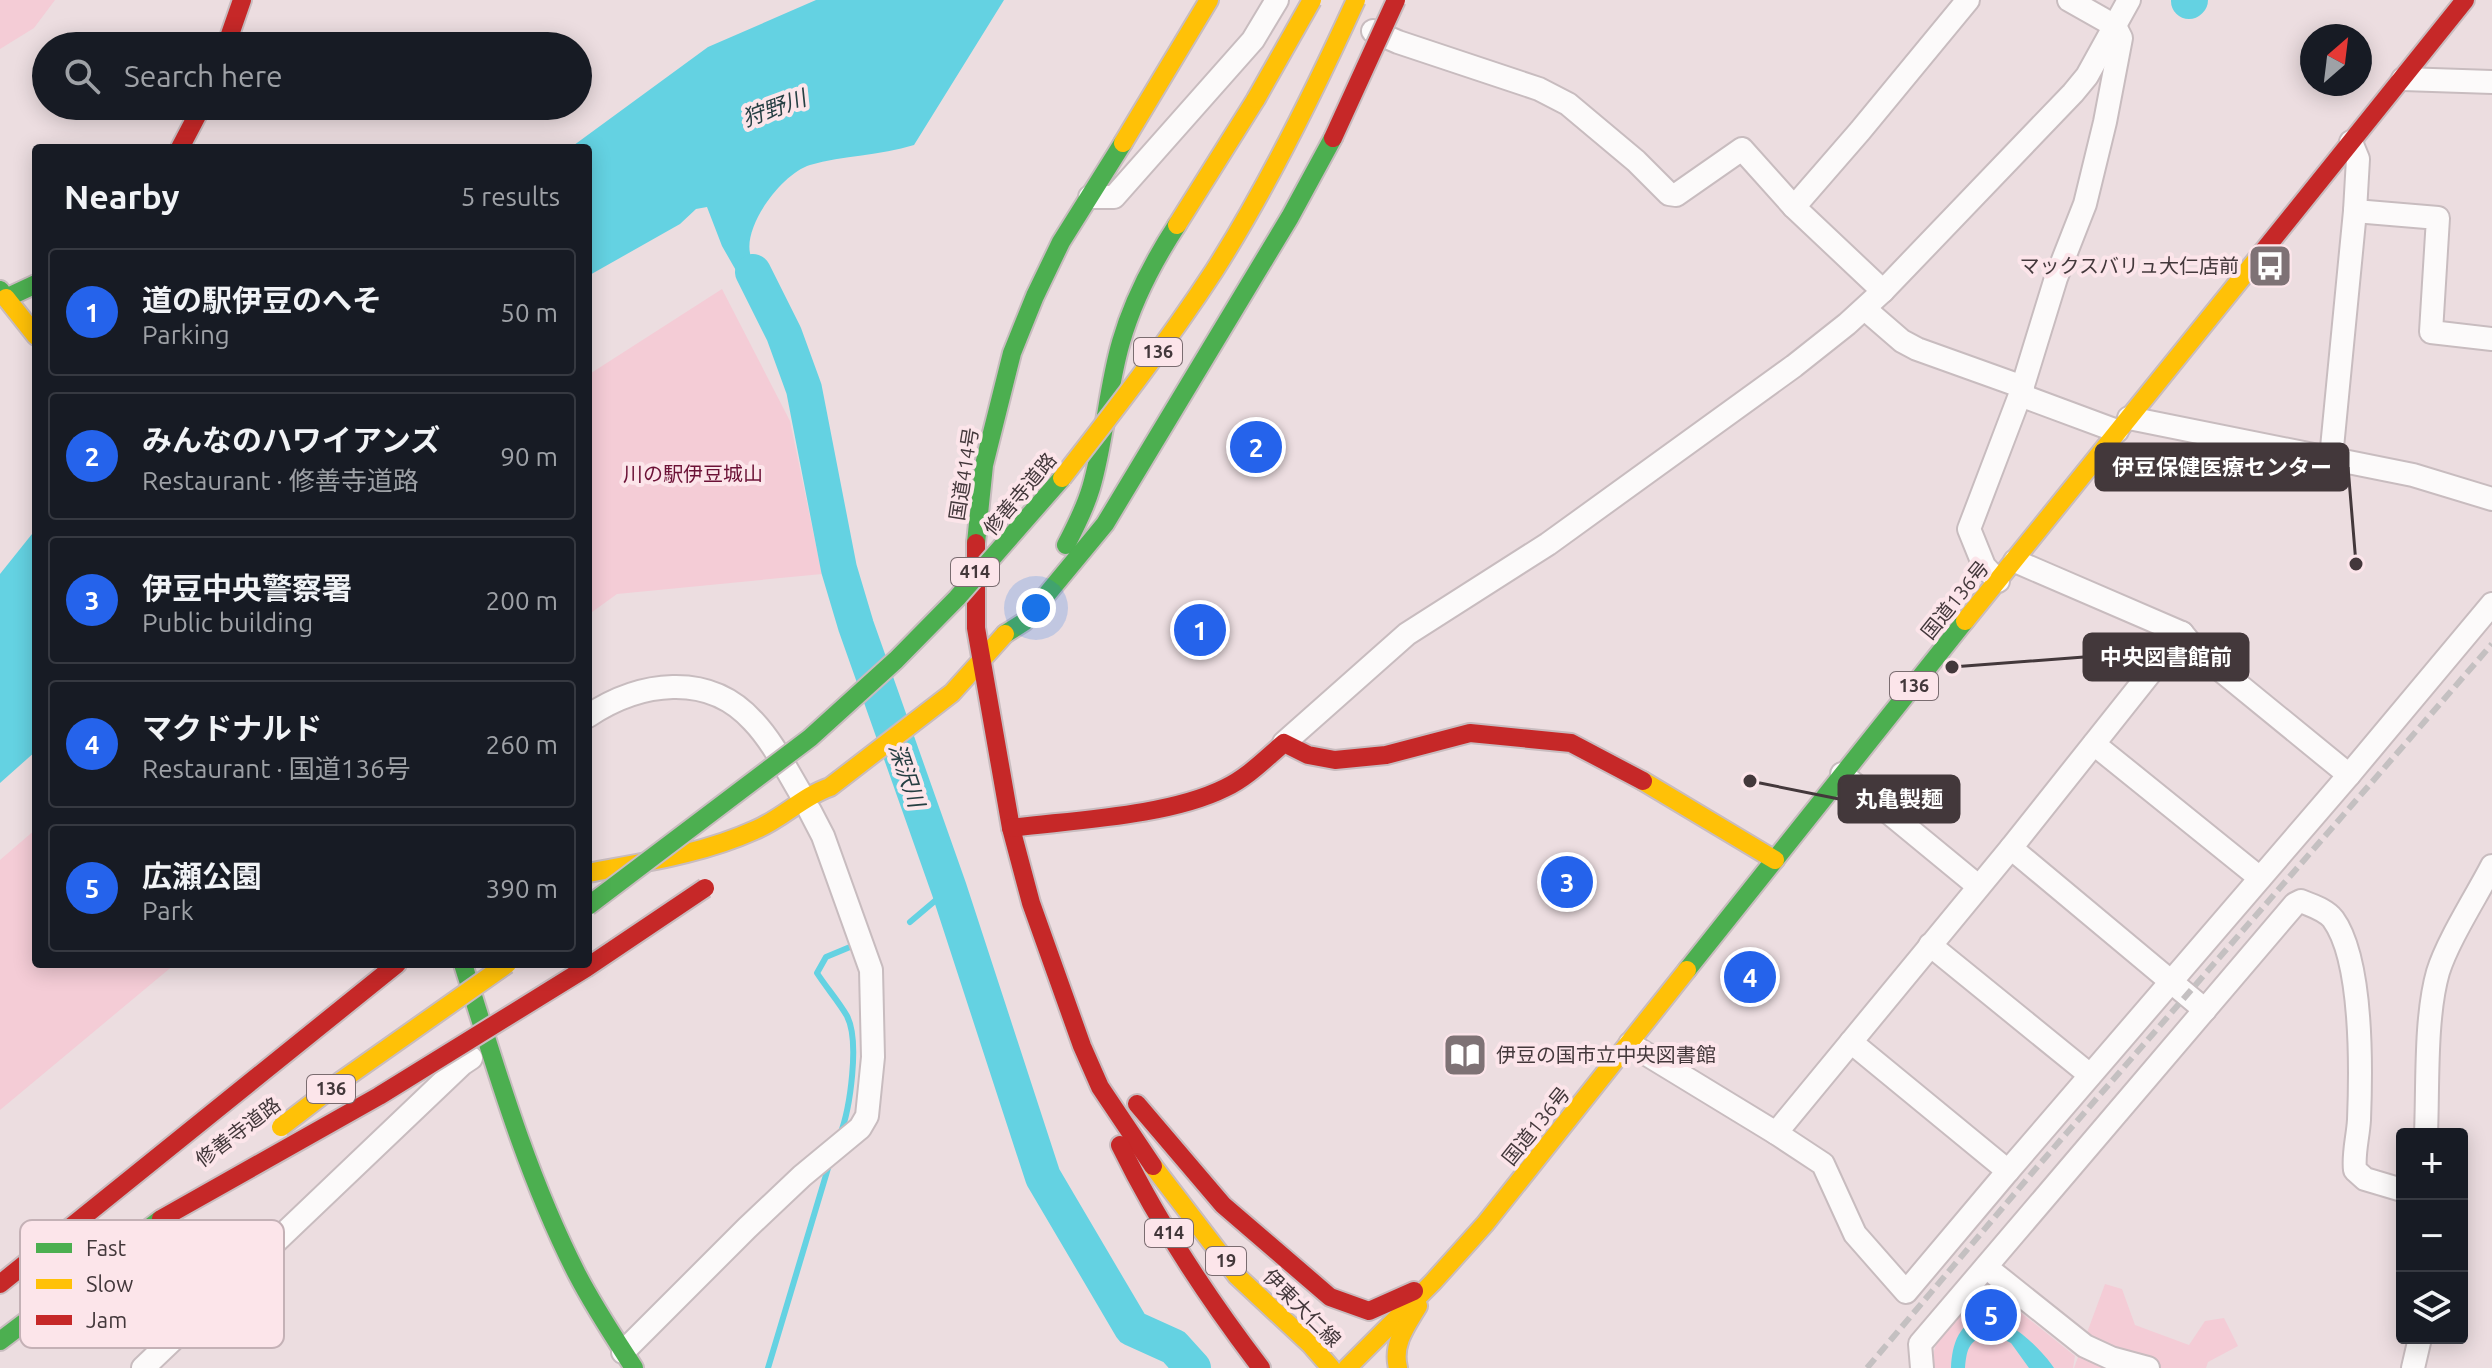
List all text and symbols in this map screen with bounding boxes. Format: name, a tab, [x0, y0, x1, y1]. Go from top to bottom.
north arrow	[2300, 24, 2372, 96]
search box	[32, 32, 592, 120]
icon: search	[60, 54, 104, 98]
text: Search here	[124, 59, 283, 93]
water label: 狩野川	[739, 84, 811, 131]
text: Nearby	[64, 177, 179, 215]
text: 5 results	[461, 182, 560, 211]
bus stop icon: マックスバリュ大仁店前	[2246, 242, 2294, 290]
place label: マックスバリュ大仁店前	[2020, 254, 2239, 277]
text: 道の駅伊豆のへそ	[142, 283, 382, 317]
text: 1	[85, 298, 99, 327]
text: 50 m	[500, 298, 558, 327]
text: Parking	[142, 320, 230, 349]
road number: 136	[1134, 338, 1182, 366]
pin: 2	[1230, 417, 1282, 477]
text: みんなのハワイアンズ	[142, 423, 440, 457]
street label: 国道414号	[945, 426, 982, 522]
text: 2	[85, 442, 99, 471]
text: 90 m	[500, 442, 558, 471]
callout: 伊豆保健医療センター	[2096, 444, 2348, 490]
street label: 修善寺道路	[979, 448, 1061, 539]
text: 伊豆保健医療センター	[2112, 454, 2332, 479]
park label: 川の駅伊豆城山	[623, 462, 763, 485]
text: Restaurant · 修善寺道路	[142, 466, 419, 495]
street label: 国道136号	[1916, 556, 1993, 643]
road number: 414	[951, 558, 999, 586]
text: 伊豆中央警察署	[142, 571, 352, 605]
text: 3	[85, 586, 99, 615]
text: 200 m	[486, 586, 558, 615]
your location	[1016, 588, 1056, 628]
pin: 1	[1174, 600, 1226, 660]
text: Public building	[142, 608, 313, 637]
callout: 中央図書館前	[2084, 634, 2248, 680]
text: 中央図書館前	[2100, 644, 2232, 669]
road number: 136	[1890, 672, 1938, 700]
text: マクドナルド	[142, 711, 322, 745]
text: 4	[85, 730, 99, 759]
text: 260 m	[486, 730, 558, 759]
water label: 深沢川	[885, 740, 931, 812]
text: Restaurant · 国道136号	[142, 754, 411, 783]
callout: 丸亀製麺	[1839, 776, 1959, 822]
text: 丸亀製麺	[1855, 786, 1943, 811]
pin: 3	[1541, 852, 1593, 912]
text: 広瀬公園	[142, 859, 262, 893]
text: 5	[85, 874, 99, 903]
text: 390 m	[486, 874, 558, 903]
text: Park	[142, 896, 194, 925]
pin: 4	[1724, 947, 1776, 1007]
library icon: 伊豆の国市立中央図書館	[1441, 1031, 1489, 1079]
place label: 伊豆の国市立中央図書館	[1496, 1043, 1716, 1066]
road number: 136	[307, 1075, 355, 1103]
street label: 国道136号	[1497, 1082, 1574, 1169]
street label: 修善寺道路	[191, 1092, 285, 1171]
map controls	[2396, 1128, 2468, 1344]
button: +	[2396, 1128, 2468, 1200]
button: −	[2396, 1200, 2468, 1272]
road number: 414	[1145, 1219, 1193, 1247]
legend	[20, 1220, 284, 1348]
text: Fast	[86, 1235, 127, 1260]
road number: 19	[1206, 1247, 1246, 1275]
street label: 伊東大仁線	[1259, 1264, 1346, 1351]
text: Slow	[86, 1271, 133, 1296]
button: layers	[2396, 1272, 2468, 1344]
pin: 5	[1965, 1285, 2017, 1345]
text: Jam	[86, 1307, 127, 1332]

